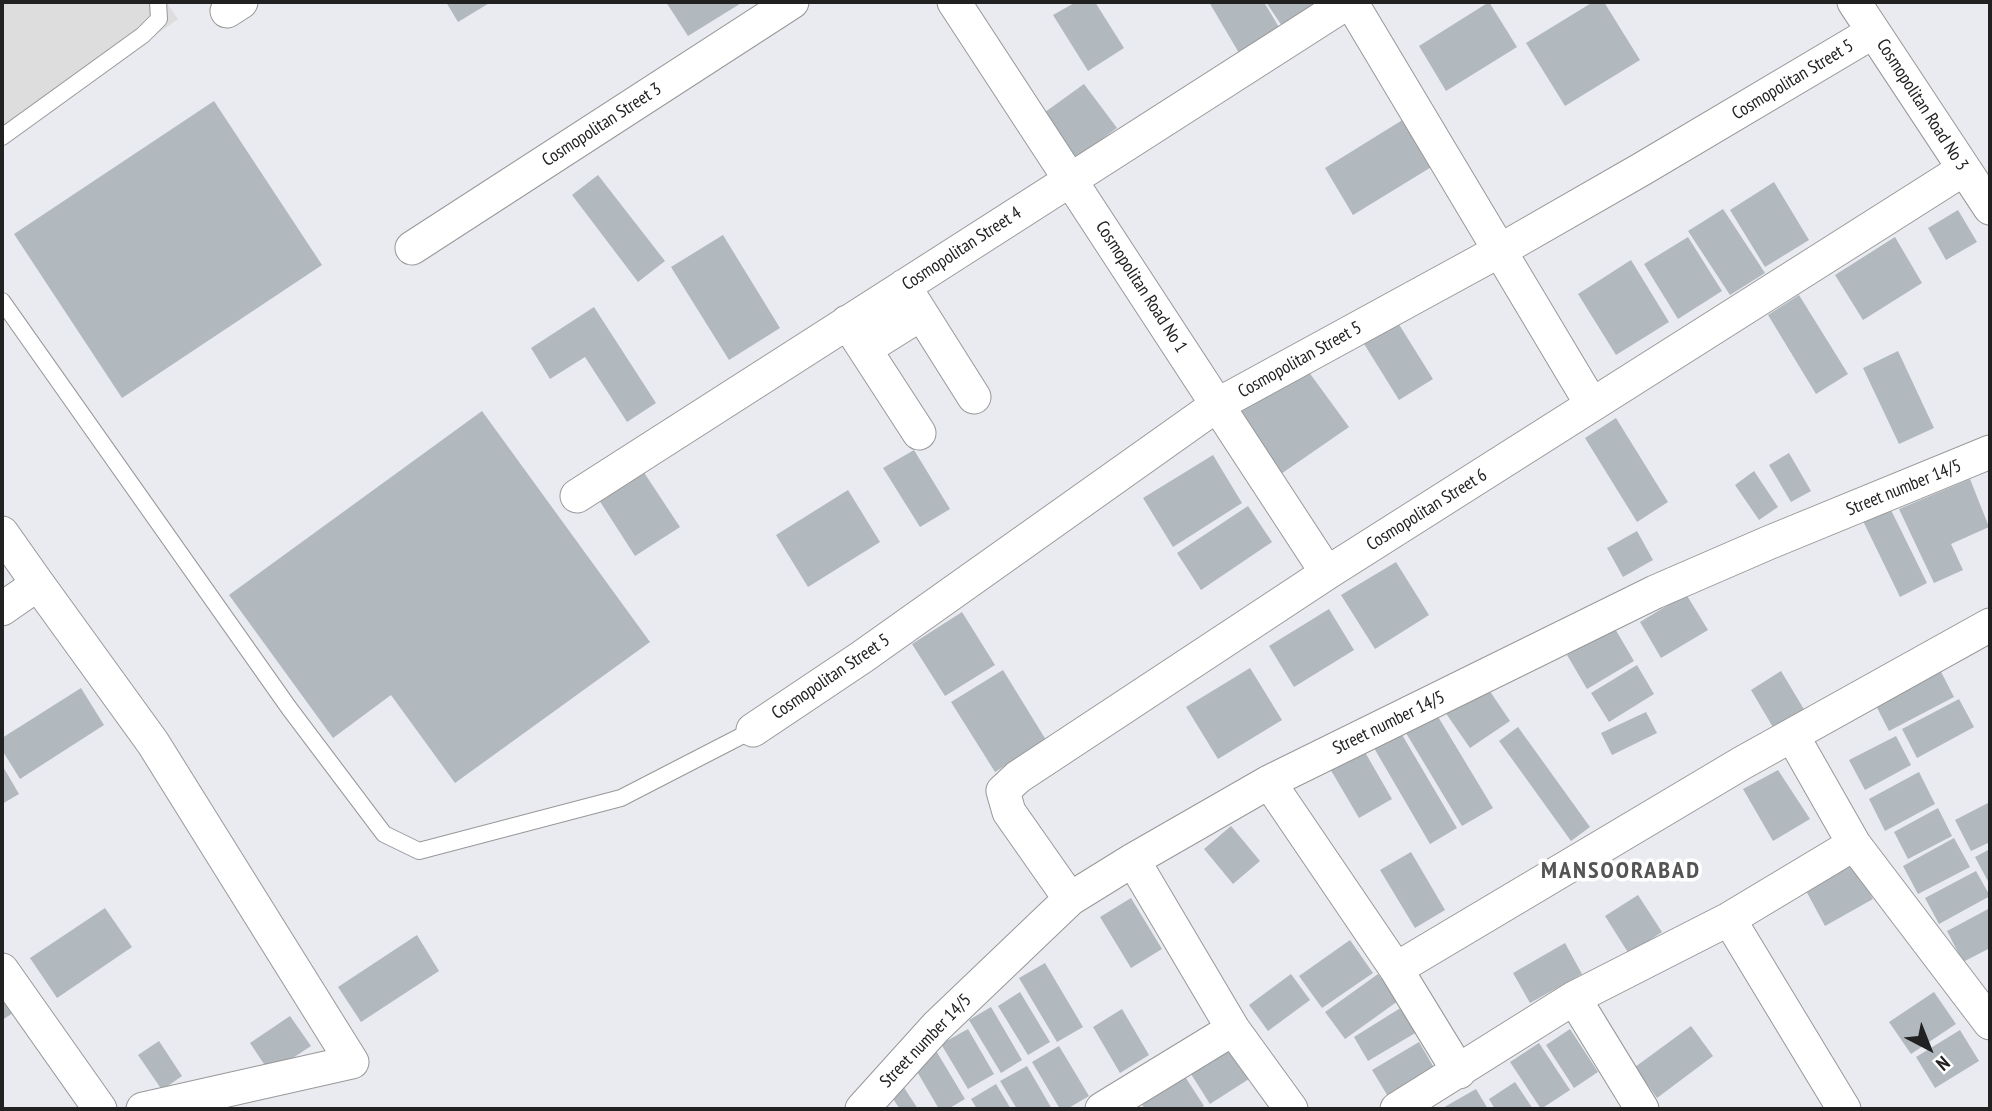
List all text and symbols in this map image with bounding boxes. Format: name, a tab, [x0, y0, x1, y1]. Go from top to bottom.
street label: Cosmopolitan Street 5	[1728, 35, 1858, 125]
street label: Cosmopolitan Road No 3	[1871, 35, 1973, 175]
street label: Cosmopolitan Street 3	[538, 78, 666, 172]
street label: Cosmopolitan Street 4	[898, 202, 1026, 296]
street label: Cosmopolitan Road No 1	[1090, 217, 1192, 357]
street label: Cosmopolitan Street 5	[1234, 317, 1366, 403]
street label: Street number 14/5	[1843, 455, 1965, 521]
street label: Cosmopolitan Street 6	[1363, 464, 1491, 556]
street label: Cosmopolitan Street 5	[768, 630, 894, 724]
street label: Street number 14/5	[1329, 687, 1449, 759]
district label: MANSOORABAD	[1542, 857, 1700, 885]
street label: Street number 14/5	[876, 990, 976, 1092]
north arrow	[1894, 1013, 1964, 1083]
text: N	[1931, 1051, 1955, 1076]

